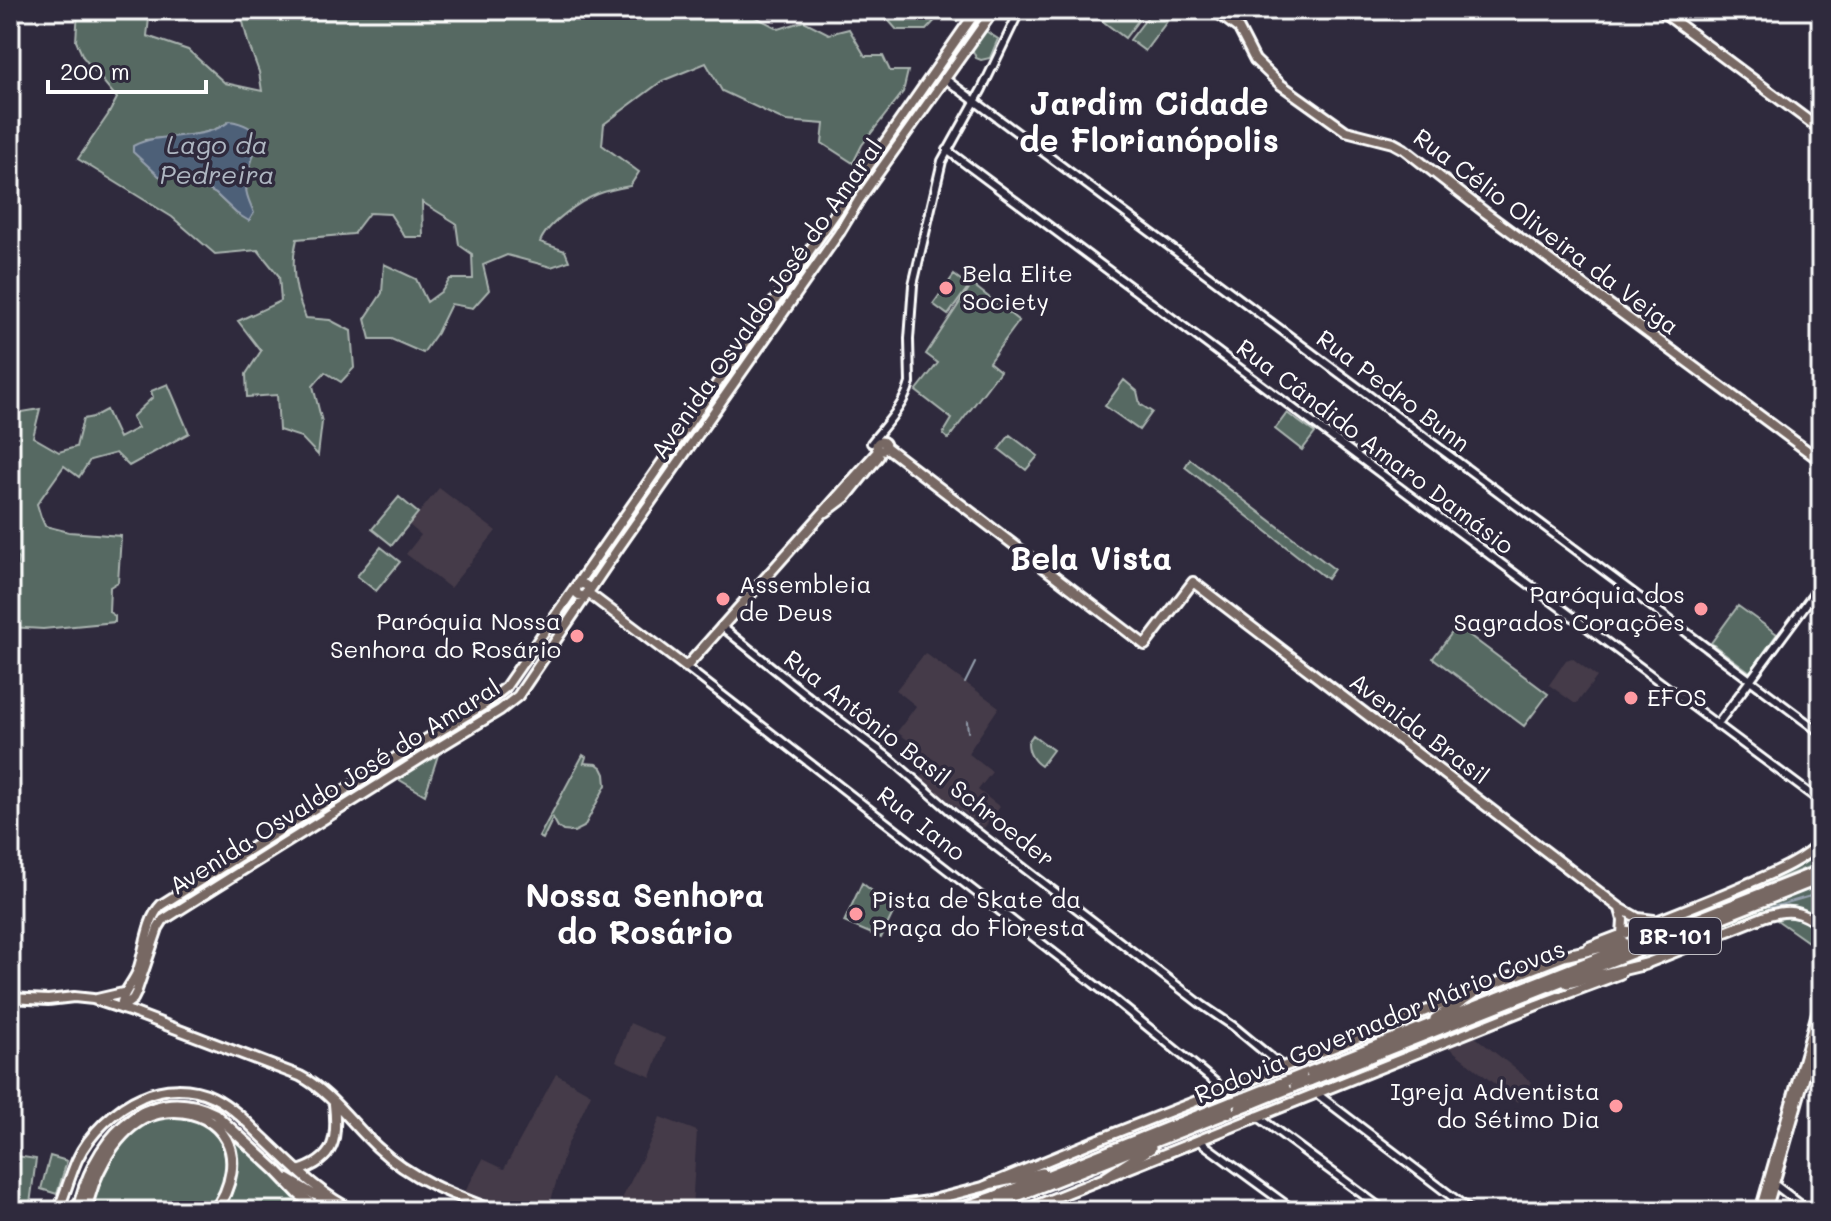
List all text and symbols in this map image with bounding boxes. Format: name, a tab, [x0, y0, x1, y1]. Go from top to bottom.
scale bar	[48, 44, 206, 94]
text: 200 m	[60, 55, 130, 86]
district label: Jardim Cidade de Florianópolis	[1019, 81, 1279, 160]
street label: Rua Célio Oliveira da Veiga	[1408, 121, 1686, 341]
water label: Lago da Pedreira	[160, 127, 274, 191]
street label: Avenida Osvaldo José do Amaral	[643, 132, 889, 464]
place label: Bela Elite Society	[962, 257, 1073, 316]
marker: Bela Elite Society	[937, 279, 955, 297]
street label: Rua Pedro Bunn	[1311, 322, 1477, 458]
street label: Rua Cândido Amaro Damásio	[1231, 331, 1521, 560]
district label: Bela Vista	[1010, 536, 1172, 578]
place label: Assembleia de Deus	[739, 568, 871, 627]
place label: Paróquia dos Sagrados Corações	[1454, 578, 1685, 637]
marker: Assembleia de Deus	[714, 590, 732, 608]
marker: Paróquia dos Sagrados Corações	[1692, 600, 1710, 618]
place label: Paróquia Nossa Senhora do Rosário	[330, 605, 561, 664]
marker: Paróquia Nossa Senhora do Rosário	[568, 627, 586, 645]
street label: Rua Antônio Basil Schroeder	[778, 642, 1062, 873]
street label: Avenida Brasil	[1344, 665, 1496, 790]
street label: Avenida Osvaldo José do Amaral	[163, 671, 505, 901]
place label: EFOS	[1647, 681, 1707, 712]
marker: EFOS	[1622, 689, 1640, 707]
street label: Rua Iano	[871, 779, 972, 867]
district label: Nossa Senhora do Rosário	[526, 873, 764, 952]
place label: Pista de Skate da Praça do Floresta	[872, 883, 1085, 942]
marker: Pista de Skate da Praça do Floresta	[847, 905, 865, 923]
road number: BR-101	[1629, 918, 1721, 954]
street label: Rodovia Governador Mário Covas	[1190, 932, 1569, 1109]
place label: Igreja Adventista do Sétimo Dia	[1390, 1075, 1600, 1134]
marker: Igreja Adventista do Sétimo Dia	[1607, 1097, 1625, 1115]

